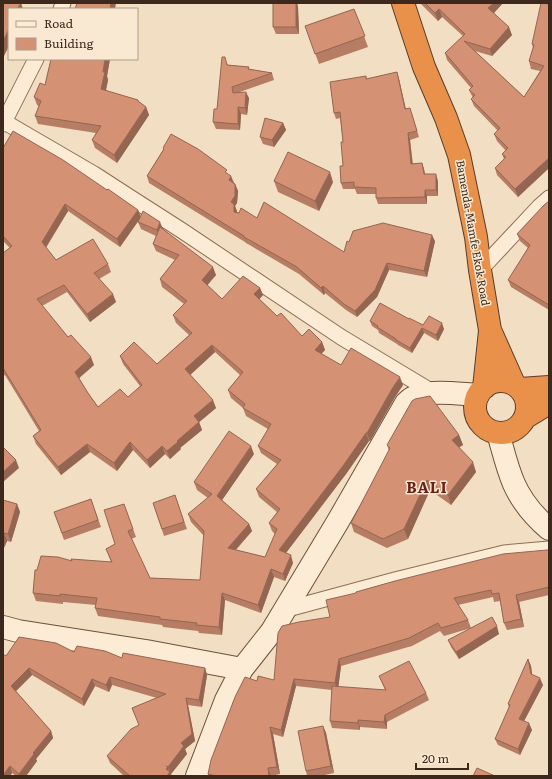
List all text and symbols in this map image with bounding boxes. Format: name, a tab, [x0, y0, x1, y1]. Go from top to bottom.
legend	[8, 8, 138, 60]
text: Road	[44, 14, 74, 32]
text: Building	[44, 34, 94, 52]
street label: Bamenda-Mamfe Ekok Road	[453, 159, 495, 307]
district label: BALI	[406, 475, 448, 498]
scale bar	[416, 745, 468, 771]
text: 20 m	[422, 749, 449, 767]

